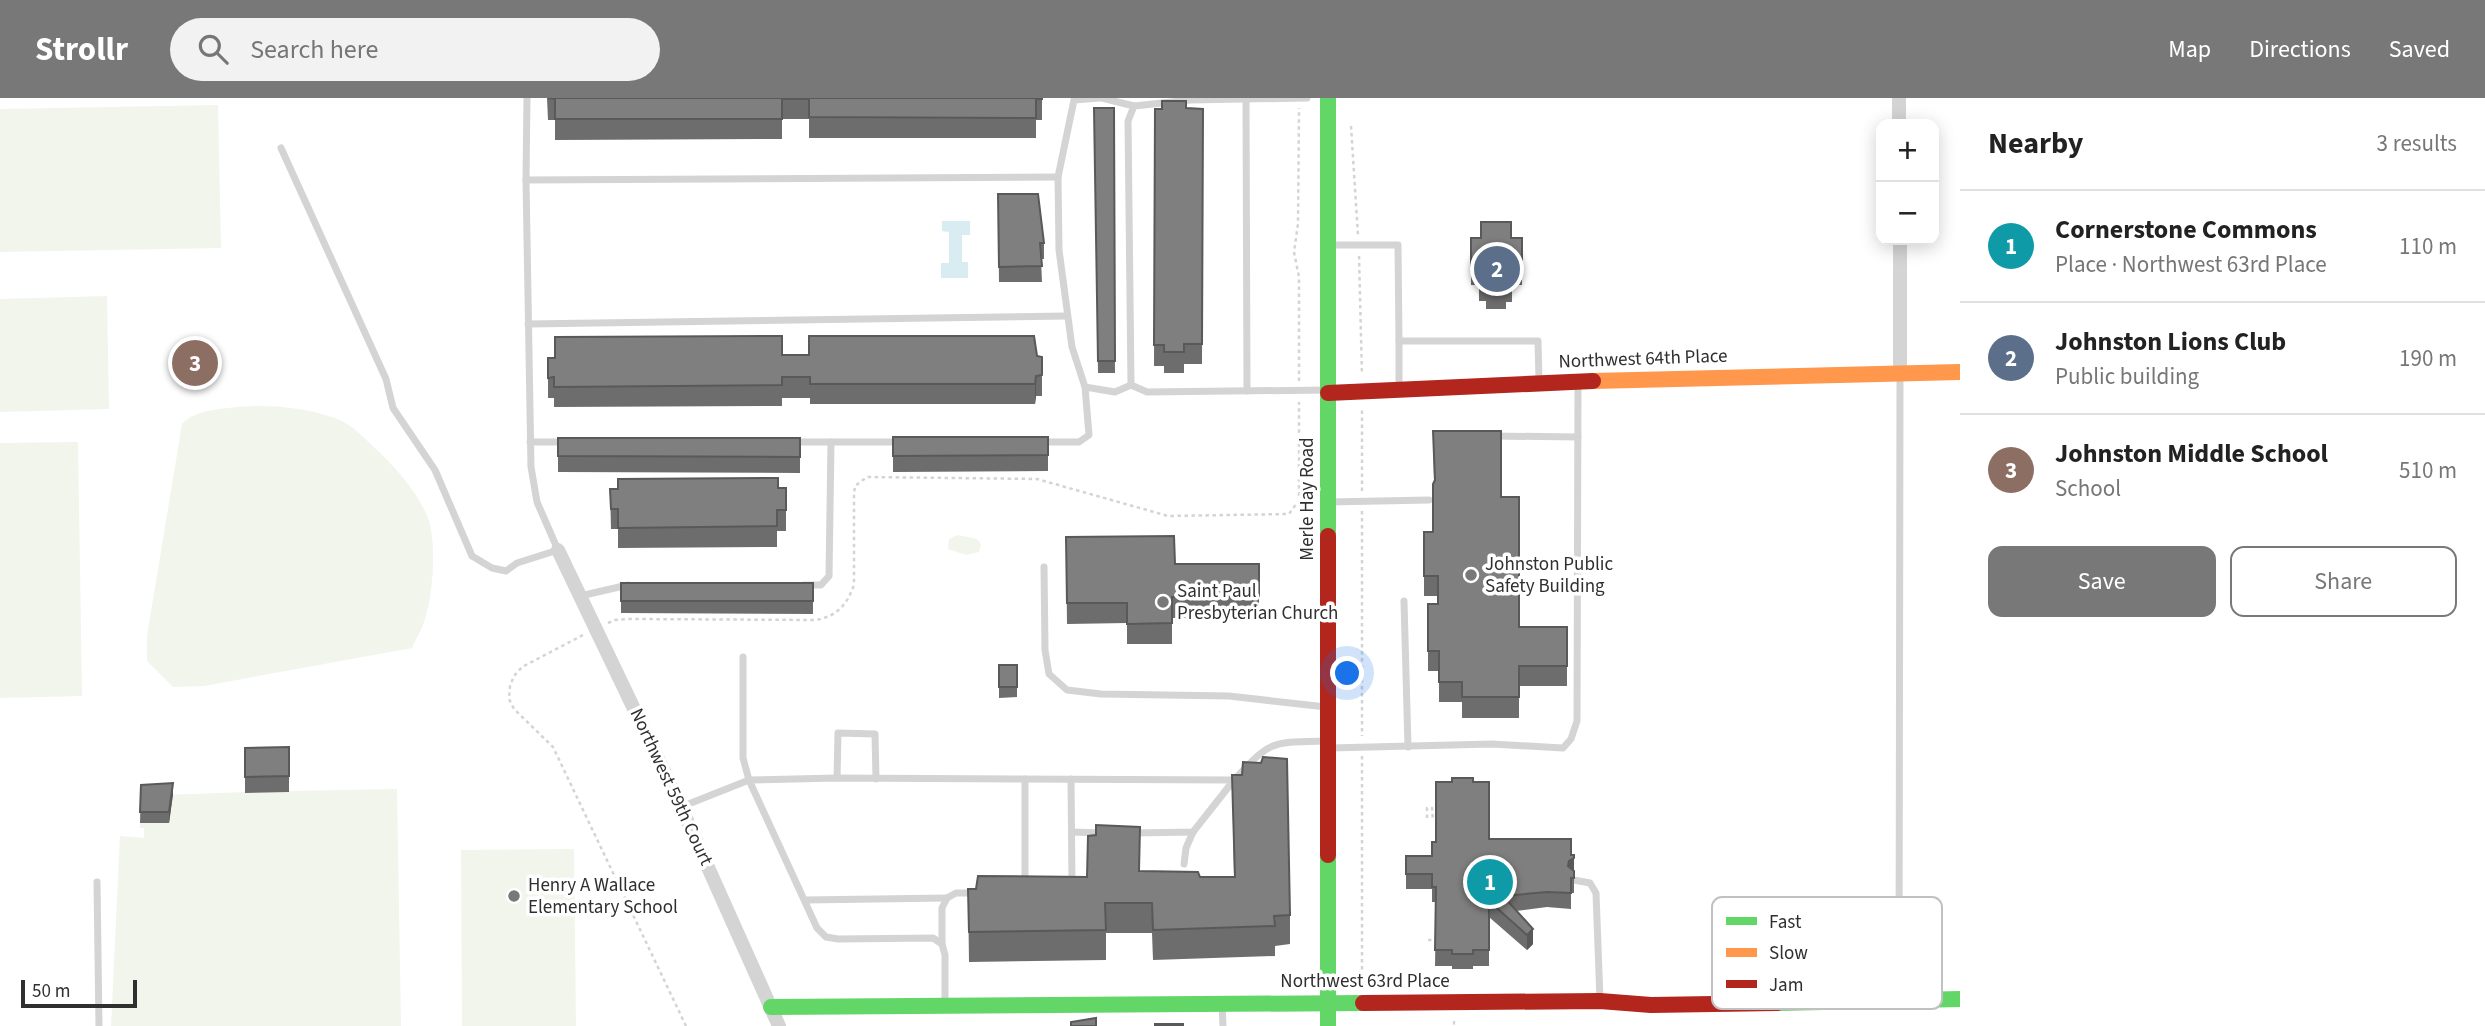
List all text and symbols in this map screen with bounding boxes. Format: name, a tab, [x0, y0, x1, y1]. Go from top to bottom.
search box	[170, 18, 660, 81]
text: Strollr	[35, 26, 128, 73]
icon: search	[194, 30, 232, 68]
text: Search here	[250, 31, 378, 68]
text: Map	[2168, 32, 2211, 67]
text: Directions	[2249, 32, 2351, 67]
text: Saved	[2389, 32, 2450, 67]
map controls	[1876, 119, 1939, 245]
button: +	[1876, 119, 1939, 182]
text: Nearby	[1988, 122, 2083, 165]
text: 3 results	[2377, 127, 2457, 160]
button: −	[1876, 182, 1939, 245]
text: Cornerstone Commons	[2055, 211, 2317, 248]
text: 1	[2005, 230, 2017, 263]
text: 110 m	[2399, 230, 2457, 263]
pin: 2	[1474, 243, 1520, 295]
text: Place · Northwest 63rd Place	[2055, 248, 2327, 281]
text: Johnston Lions Club	[2055, 323, 2286, 360]
pin: 3	[172, 337, 218, 389]
text: 2	[2005, 342, 2017, 375]
text: 190 m	[2399, 342, 2457, 375]
street label: Northwest 64th Place	[1558, 343, 1728, 375]
text: Public building	[2055, 360, 2199, 393]
text: Johnston Middle School	[2055, 435, 2328, 472]
street label: Merle Hay Road	[1294, 437, 1321, 561]
text: 3	[2005, 454, 2017, 487]
text: 510 m	[2399, 454, 2457, 487]
text: School	[2055, 472, 2121, 505]
button: Save	[1988, 546, 2216, 617]
button: Share	[2230, 546, 2457, 617]
place label: Johnston Public Safety Building	[1485, 551, 1613, 600]
marker: Johnston Public Safety Building	[1463, 567, 1479, 583]
place label: Saint Paul Presbyterian Church	[1177, 578, 1338, 627]
marker: Saint Paul Presbyterian Church	[1155, 594, 1171, 610]
your location	[1330, 656, 1364, 690]
street label: Northwest 59th Court	[623, 704, 720, 871]
pin: 1	[1467, 856, 1513, 908]
place label: Henry A Wallace Elementary School	[528, 872, 678, 921]
marker: Henry A Wallace Elementary School	[506, 888, 522, 904]
legend	[1712, 897, 1942, 1009]
text: Fast	[1769, 909, 1802, 936]
text: Slow	[1769, 940, 1808, 967]
street label: Northwest 63rd Place	[1280, 968, 1450, 995]
text: Jam	[1769, 972, 1803, 999]
scale bar	[21, 977, 136, 1009]
text: 50 m	[32, 978, 70, 1005]

